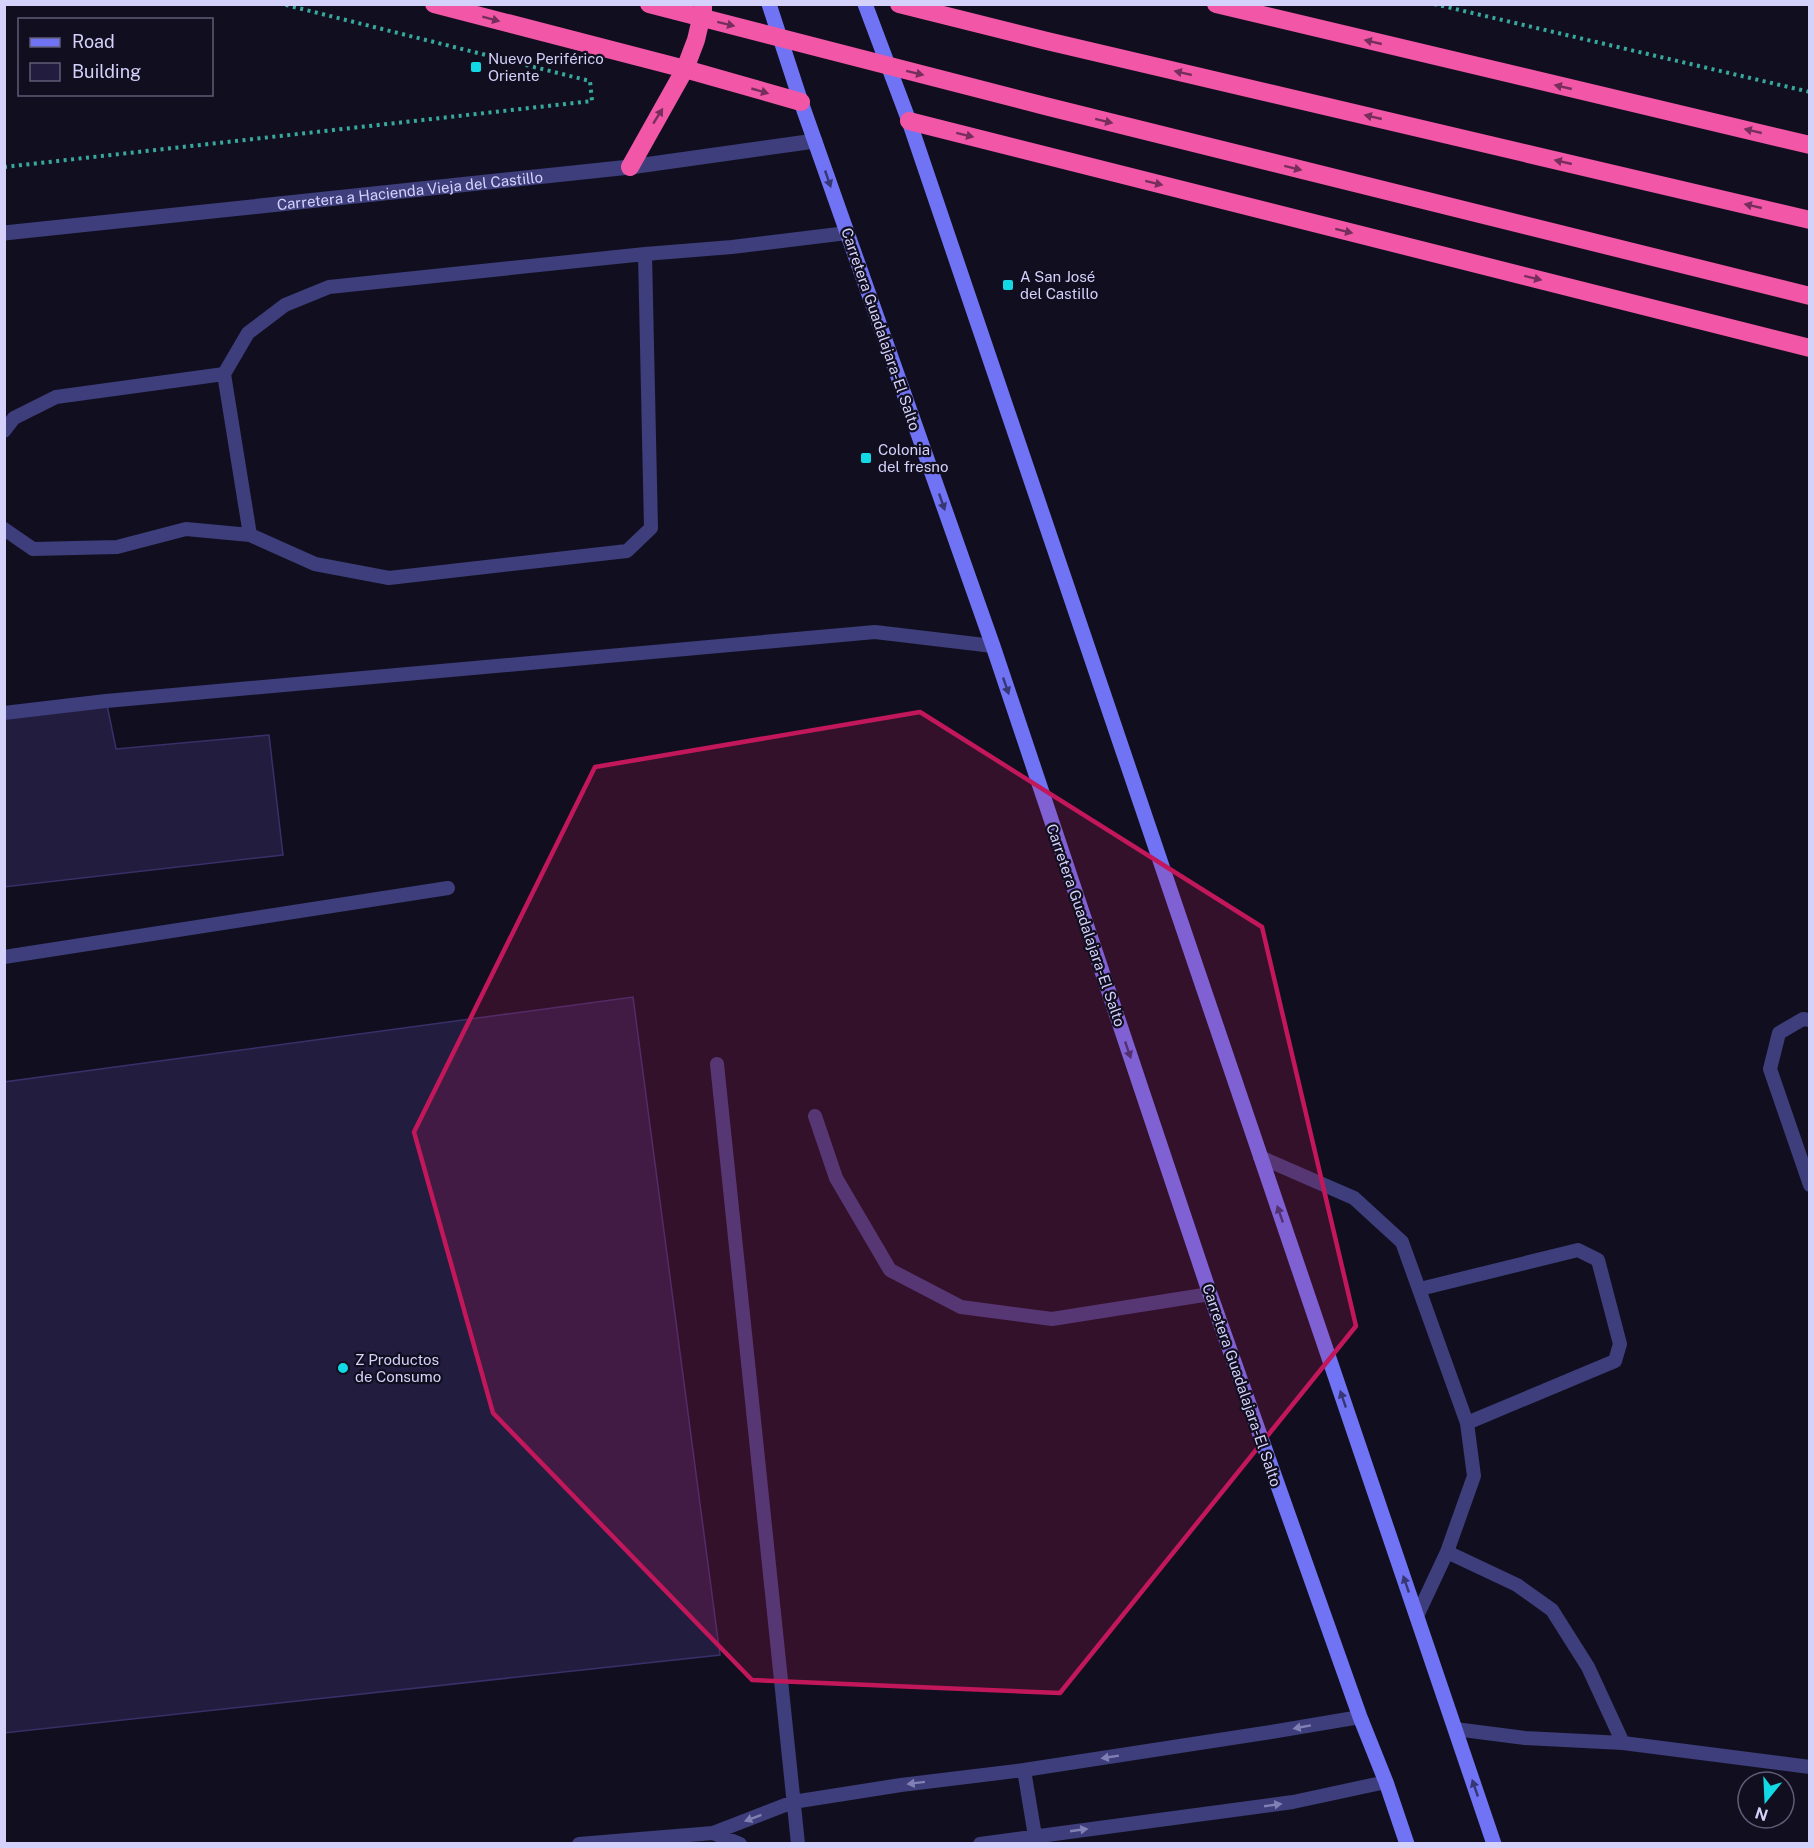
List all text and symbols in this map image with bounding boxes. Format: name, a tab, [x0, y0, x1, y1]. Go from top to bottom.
one-way arrow	[481, 15, 500, 25]
legend	[18, 18, 213, 96]
one-way arrow	[717, 20, 735, 30]
text: Road	[72, 31, 115, 52]
one-way arrow	[1364, 36, 1382, 46]
place label: Nuevo Periférico Oriente	[488, 50, 604, 84]
marker: Nuevo Periférico Oriente	[469, 60, 483, 74]
text: Building	[72, 61, 141, 82]
one-way arrow	[906, 68, 924, 78]
one-way arrow	[1173, 68, 1192, 77]
one-way arrow	[1554, 81, 1572, 91]
one-way arrow	[751, 87, 769, 96]
one-way arrow	[653, 108, 664, 124]
one-way arrow	[1364, 112, 1382, 122]
one-way arrow	[1095, 116, 1113, 126]
one-way arrow	[1743, 126, 1762, 136]
one-way arrow	[956, 131, 975, 141]
one-way arrow	[1553, 156, 1572, 166]
one-way arrow	[1284, 163, 1302, 173]
street label: Carretera a Hacienda Vieja del Castillo	[276, 168, 544, 213]
one-way arrow	[824, 170, 834, 188]
one-way arrow	[1145, 178, 1164, 188]
one-way arrow	[1743, 201, 1762, 211]
street label: Carretera Guadalajara-El Salto	[838, 225, 924, 433]
one-way arrow	[1334, 226, 1353, 236]
place label: A San José del Castillo	[1020, 268, 1098, 302]
one-way arrow	[1523, 274, 1542, 284]
marker: A San José del Castillo	[1001, 278, 1015, 292]
place label: Colonia del fresno	[878, 441, 949, 475]
marker: Colonia del fresno	[859, 451, 873, 465]
one-way arrow	[937, 493, 947, 511]
one-way arrow	[1002, 677, 1012, 695]
street label: Carretera Guadalajara-El Salto	[1043, 821, 1129, 1029]
one-way arrow	[1124, 1041, 1134, 1059]
one-way arrow	[1275, 1205, 1284, 1223]
street label: Carretera Guadalajara-El Salto	[1199, 1281, 1285, 1489]
place label: Z Productos de Consumo	[355, 1351, 441, 1385]
marker: Z Productos de Consumo	[336, 1361, 350, 1375]
one-way arrow	[1337, 1390, 1347, 1408]
one-way arrow	[1400, 1575, 1410, 1593]
one-way arrow	[1293, 1722, 1312, 1731]
one-way arrow	[1100, 1752, 1119, 1761]
north arrow	[1736, 1770, 1796, 1830]
one-way arrow	[907, 1779, 926, 1788]
one-way arrow	[1470, 1779, 1480, 1797]
one-way arrow	[1263, 1800, 1282, 1809]
text: N	[1753, 1803, 1770, 1825]
one-way arrow	[744, 1813, 762, 1823]
one-way arrow	[1070, 1826, 1089, 1835]

